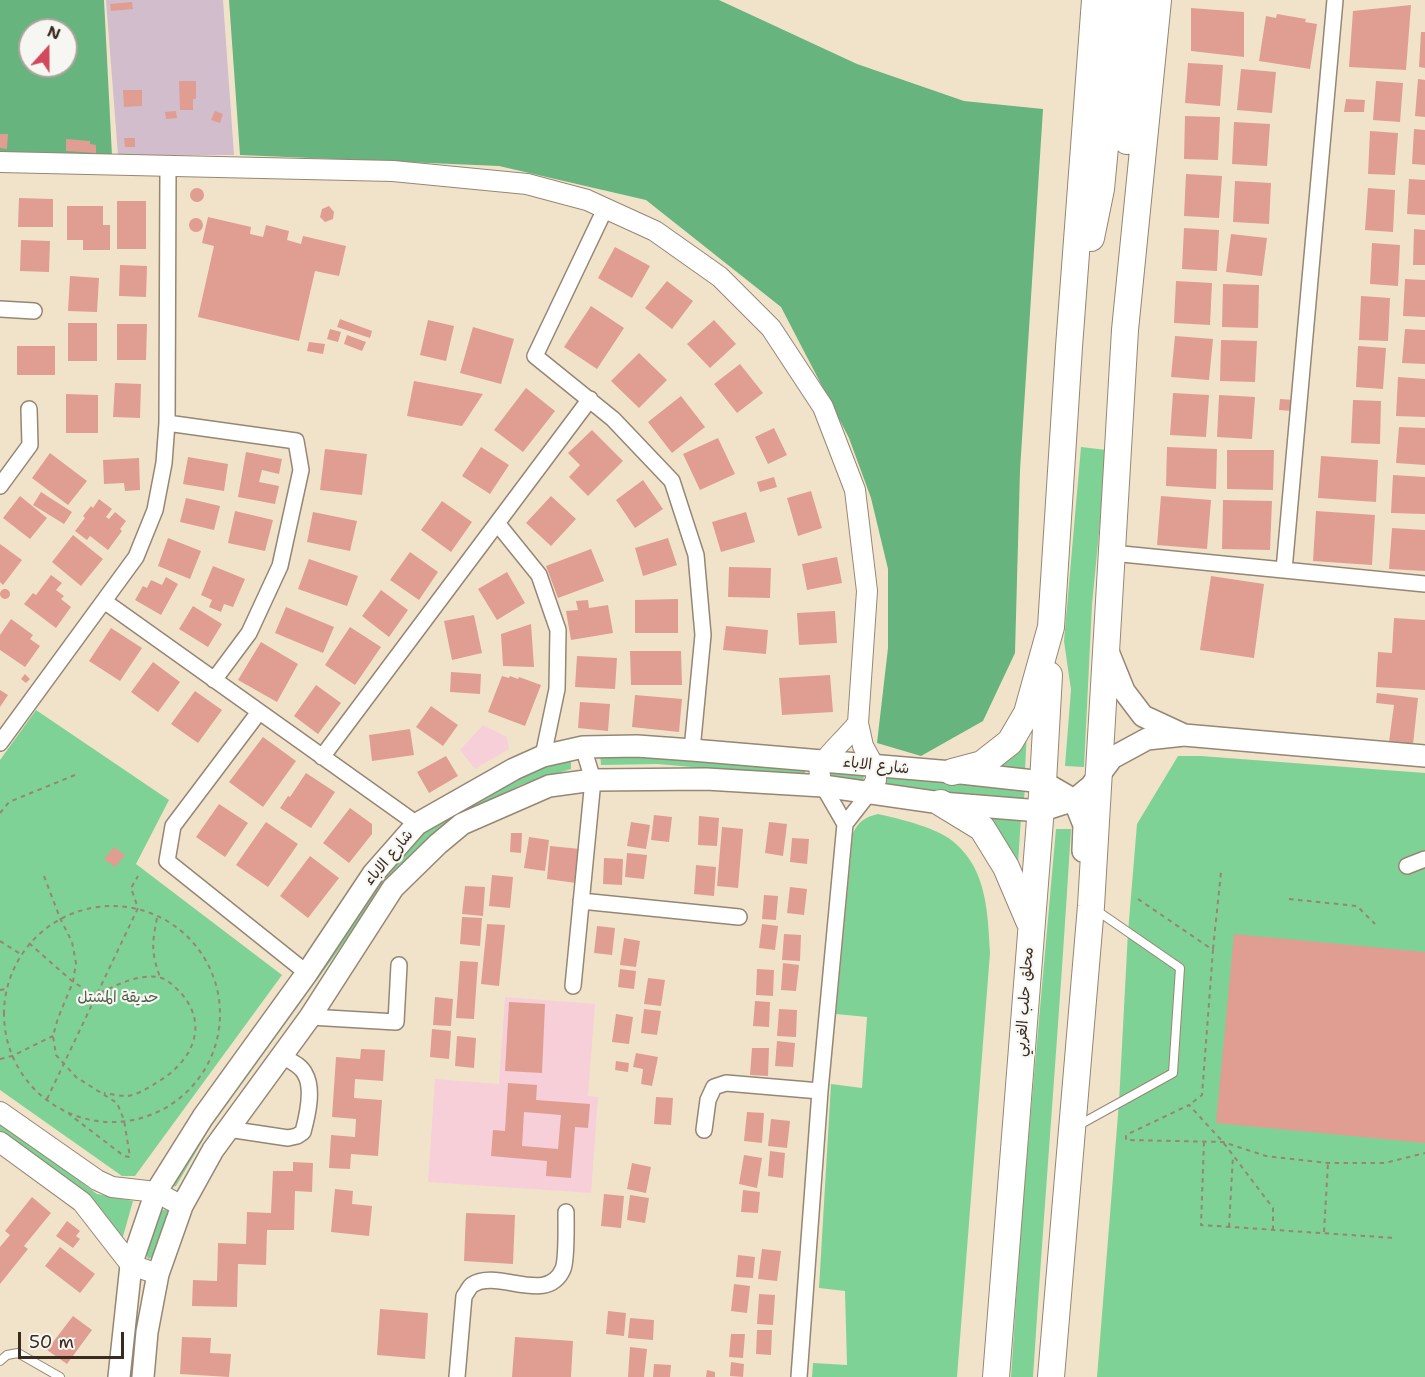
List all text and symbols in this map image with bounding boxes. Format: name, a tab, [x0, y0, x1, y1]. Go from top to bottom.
north arrow	[18, 18, 78, 78]
text: N	[44, 21, 64, 45]
street label: شارع الاباء	[842, 754, 910, 778]
street label: شارع الاباء	[361, 827, 417, 889]
street label: محلق حلب الغربي	[1012, 947, 1038, 1057]
park label: حديقة المشتل	[77, 989, 159, 1007]
scale bar	[21, 1320, 128, 1358]
text: 50 m	[29, 1330, 74, 1354]

